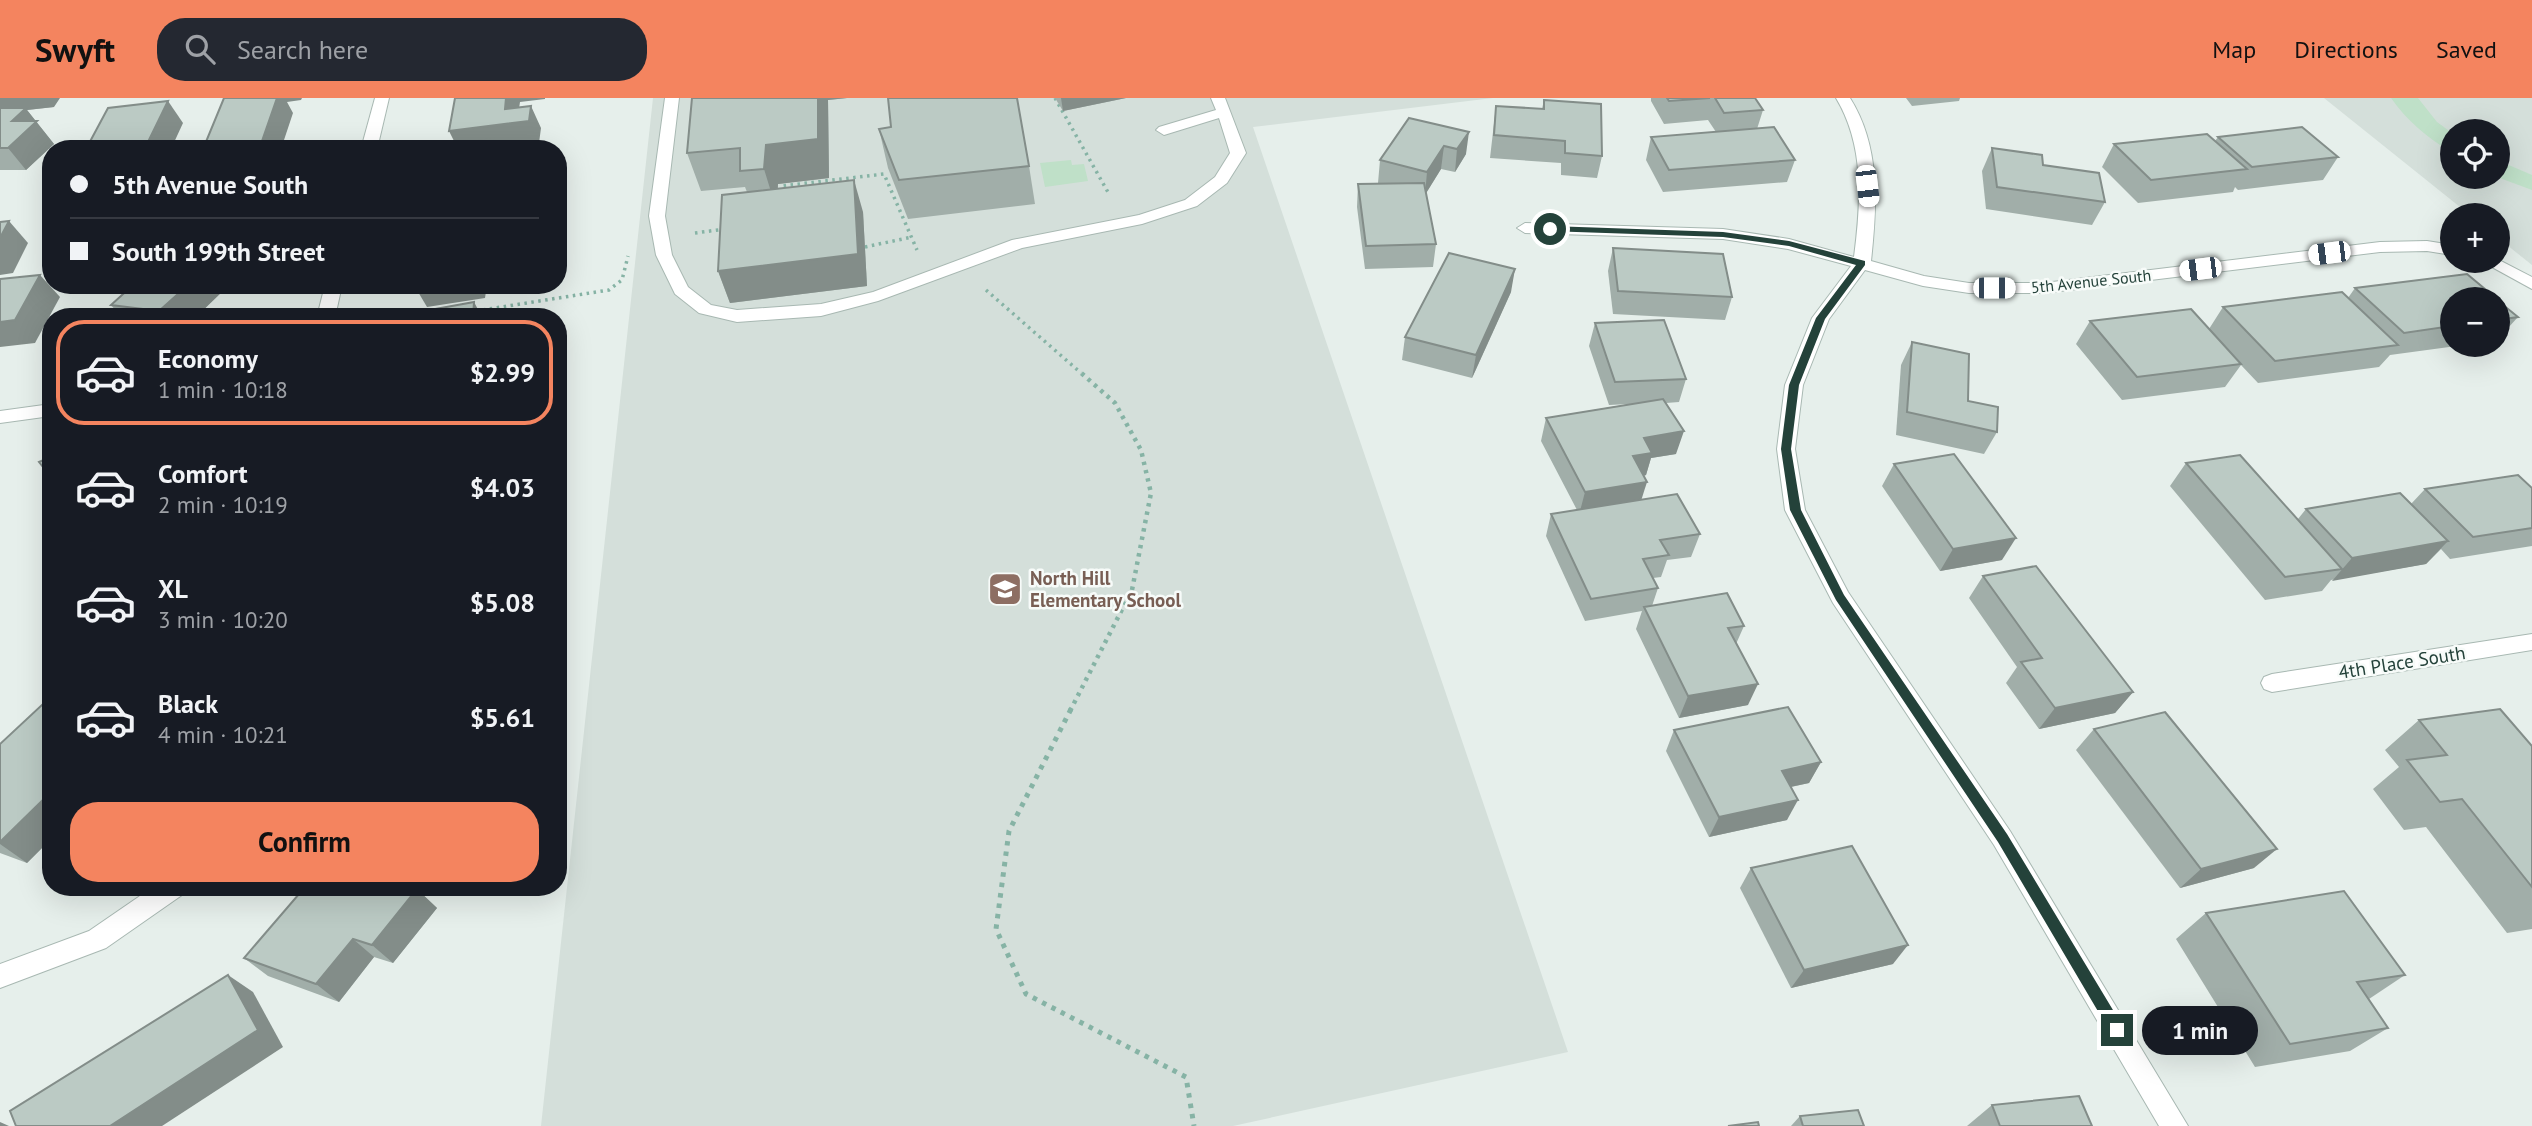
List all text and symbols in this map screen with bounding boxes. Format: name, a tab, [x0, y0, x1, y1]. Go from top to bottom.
search box	[157, 18, 647, 81]
text: Swyft	[35, 28, 115, 71]
icon: search	[181, 30, 219, 68]
text: Search here	[237, 33, 368, 66]
text: Map	[2212, 34, 2256, 65]
text: Directions	[2294, 34, 2398, 65]
text: Saved	[2436, 34, 2497, 65]
map controls	[2440, 119, 2510, 357]
button: locate	[2440, 119, 2510, 189]
car	[1855, 164, 1880, 208]
text: 5th Avenue South	[112, 168, 308, 201]
button: +	[2440, 203, 2510, 273]
route start	[1534, 213, 1566, 245]
text: South 199th Street	[112, 235, 325, 268]
car	[2307, 240, 2352, 266]
car	[2178, 256, 2223, 282]
street label: 5th Avenue South	[2030, 265, 2152, 297]
car	[1974, 278, 2016, 299]
button: −	[2440, 287, 2510, 357]
icon: car	[74, 341, 137, 404]
text: Economy	[158, 342, 258, 375]
text: $2.99	[470, 356, 535, 389]
text: 1 min · 10:18	[158, 375, 288, 404]
icon: car	[74, 456, 137, 519]
text: Comfort	[158, 457, 248, 490]
text: $4.03	[470, 471, 535, 504]
text: 2 min · 10:19	[158, 490, 288, 519]
place label: North Hill Elementary School	[1030, 566, 1181, 612]
school or university icon: North Hill Elementary School	[986, 570, 1024, 608]
icon: car	[74, 571, 137, 634]
text: XL	[158, 572, 188, 605]
text: $5.08	[470, 586, 535, 619]
text: 3 min · 10:20	[158, 605, 288, 634]
street label: 4th Place South	[2337, 640, 2467, 684]
icon: car	[74, 686, 137, 749]
text: Black	[158, 687, 218, 720]
text: $5.61	[470, 701, 535, 734]
text: 4 min · 10:21	[158, 720, 288, 749]
button: Confirm	[70, 802, 539, 882]
callout: 1 min	[2142, 1006, 2257, 1054]
route end	[2101, 1014, 2133, 1046]
text: 1 min	[2172, 1016, 2228, 1045]

